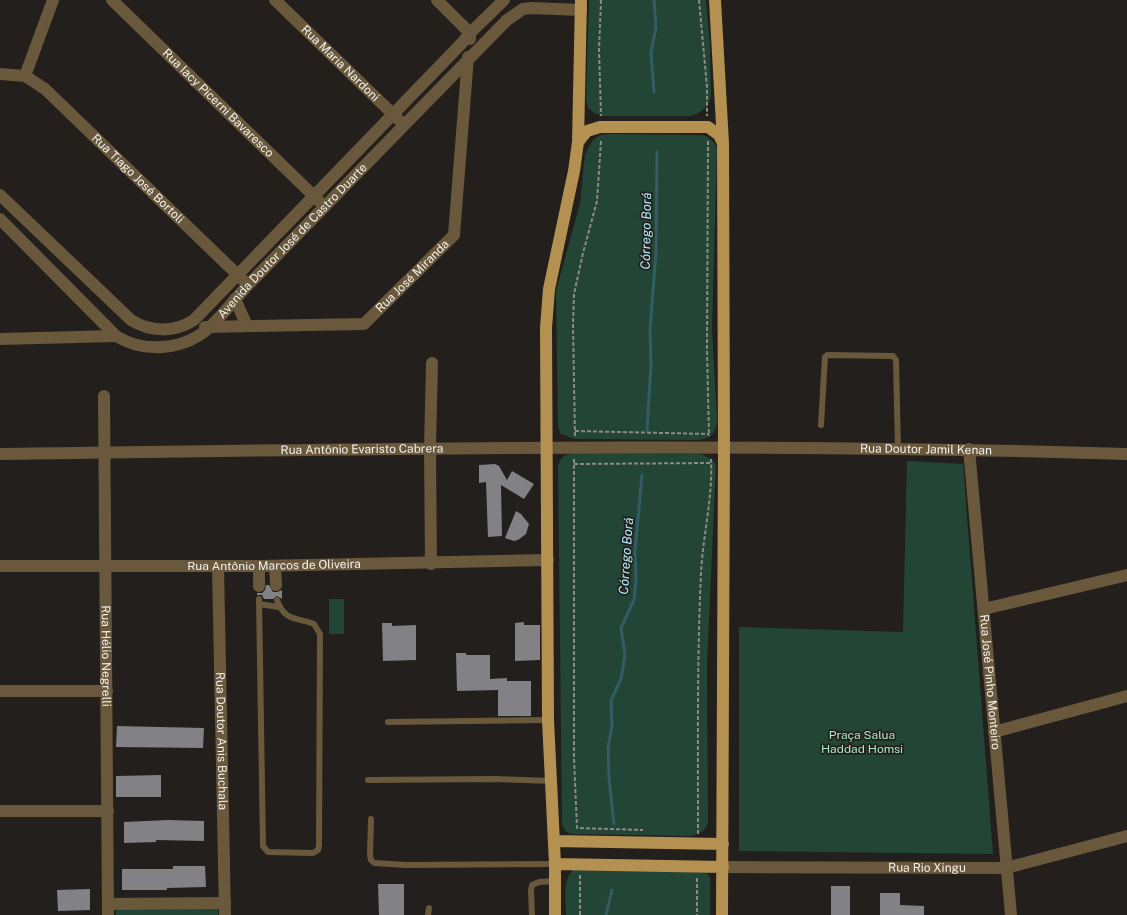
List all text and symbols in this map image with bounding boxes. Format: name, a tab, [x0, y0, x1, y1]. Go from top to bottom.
street label: Rua Maria Nardoni	[298, 22, 382, 104]
street label: Rua Iacy Picerni Bavaresco	[160, 46, 277, 160]
street label: Rua Tiago José Bortoli	[89, 131, 187, 226]
street label: Avenida Doutor José de Castro Duarte	[215, 160, 370, 321]
water label: Córrego Borá	[638, 192, 654, 270]
street label: Rua José Miranda	[373, 237, 452, 315]
street label: Rua Antônio Evaristo Cabrera	[280, 441, 443, 457]
street label: Rua Doutor Jamil Kenan	[860, 441, 992, 457]
water label: Córrego Borá	[616, 517, 636, 595]
street label: Rua Antônio Marcos de Oliveira	[187, 557, 361, 573]
street label: Rua Hélio Negrelli	[99, 605, 113, 707]
street label: Rua José Pinho Monteiro	[977, 614, 1003, 750]
street label: Rua Doutor Anis Buchala	[213, 672, 230, 810]
park label: Praça Salua Haddad Homsi	[821, 728, 903, 756]
street label: Rua Rio Xingu	[888, 861, 966, 875]

